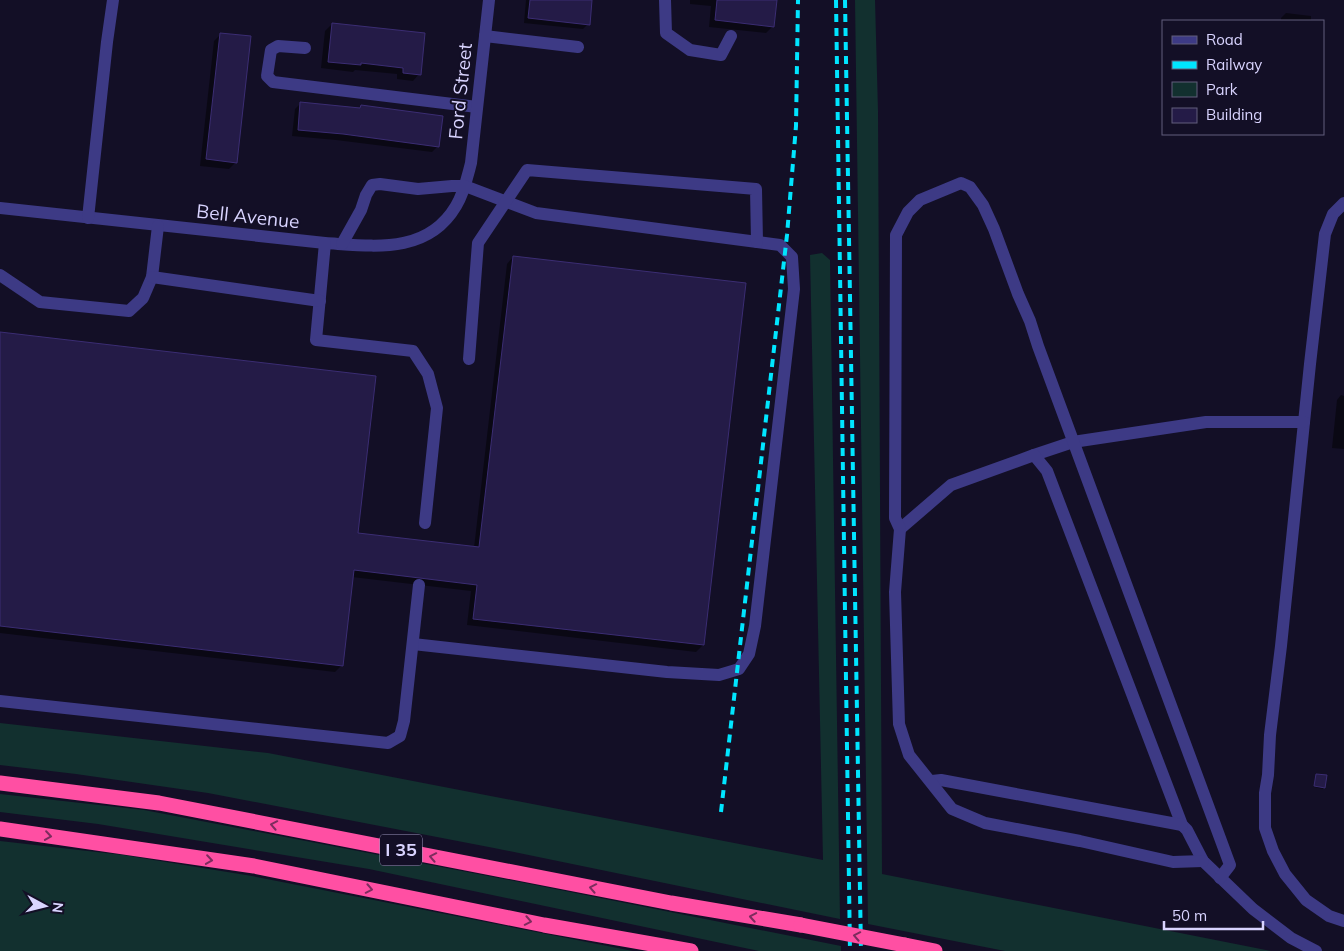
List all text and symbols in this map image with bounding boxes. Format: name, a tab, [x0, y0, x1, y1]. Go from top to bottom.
legend	[1162, 20, 1324, 135]
text: Road	[1206, 30, 1243, 49]
street label: Ford Street	[443, 41, 477, 140]
text: Railway	[1206, 55, 1262, 74]
text: Park	[1206, 80, 1238, 99]
text: Building	[1206, 105, 1262, 124]
street label: Bell Avenue	[195, 199, 301, 233]
one-way arrow	[270, 821, 278, 831]
one-way arrow	[44, 830, 53, 840]
road number: I 35	[380, 834, 422, 866]
one-way arrow	[429, 852, 438, 862]
one-way arrow	[205, 854, 213, 864]
north arrow	[20, 881, 70, 931]
one-way arrow	[589, 883, 597, 893]
one-way arrow	[364, 884, 373, 894]
scale bar	[1164, 898, 1263, 930]
text: N	[48, 901, 67, 914]
text: 50 m	[1172, 906, 1207, 925]
one-way arrow	[748, 913, 757, 923]
one-way arrow	[524, 916, 532, 926]
one-way arrow	[853, 931, 861, 942]

